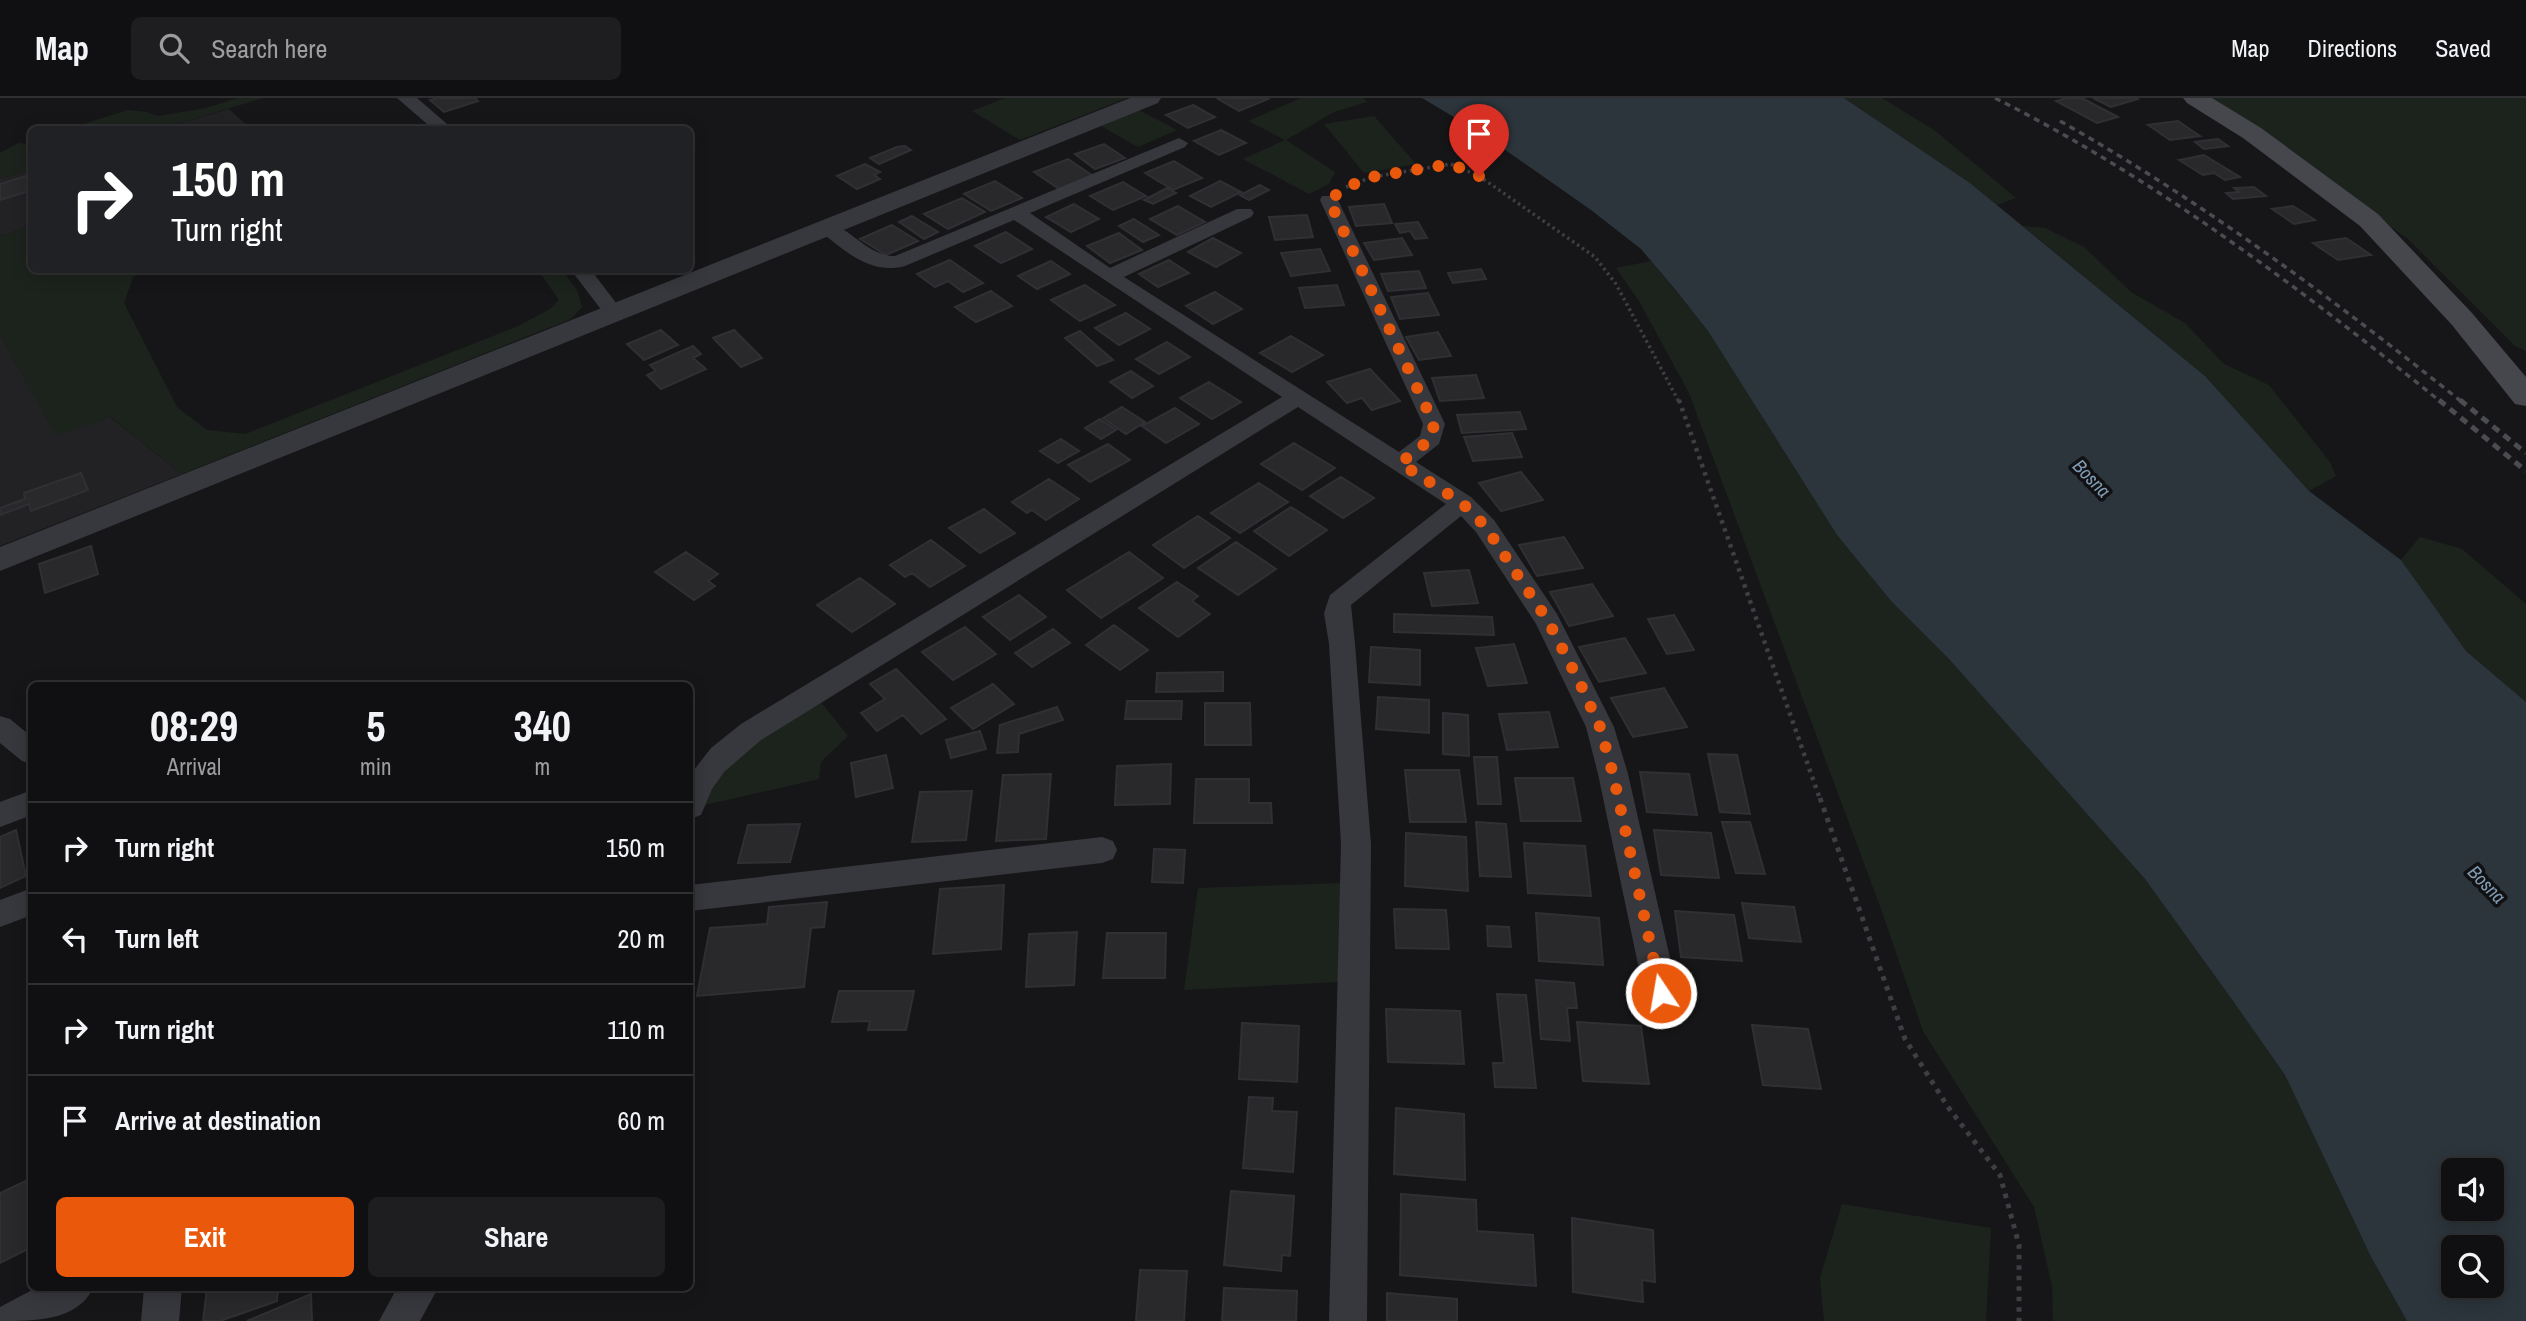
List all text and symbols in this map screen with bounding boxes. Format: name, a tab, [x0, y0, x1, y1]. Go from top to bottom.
search box	[131, 17, 621, 80]
text: Map	[35, 26, 89, 70]
icon: search	[155, 29, 193, 67]
text: Search here	[211, 31, 327, 66]
text: Map	[2231, 32, 2269, 64]
text: Directions	[2307, 32, 2397, 64]
text: Saved	[2435, 32, 2491, 64]
pin	[1449, 104, 1509, 176]
icon: arrive	[1460, 115, 1498, 153]
text: 150 m	[171, 145, 285, 211]
icon: right	[56, 154, 147, 245]
text: Turn right	[171, 208, 283, 251]
water label: Bosna	[2067, 453, 2117, 503]
text: 08:29	[150, 698, 238, 754]
text: 5	[366, 698, 385, 754]
text: 340	[514, 698, 571, 754]
text: Arrival	[167, 751, 221, 782]
text: min	[360, 751, 392, 782]
text: m	[534, 751, 550, 782]
icon: right	[56, 829, 94, 867]
text: Turn right	[115, 830, 214, 865]
text: 150 m	[606, 830, 665, 865]
water label: Bosna	[2462, 859, 2512, 909]
icon: left	[56, 920, 94, 958]
text: Turn left	[115, 921, 199, 956]
text: 20 m	[618, 921, 665, 956]
position arrow	[1624, 956, 1698, 1030]
icon: right	[56, 1011, 94, 1049]
text: Turn right	[115, 1012, 214, 1047]
text: 110 m	[607, 1012, 665, 1047]
icon: arrive	[56, 1102, 94, 1140]
text: Arrive at destination	[115, 1103, 321, 1138]
text: 60 m	[618, 1103, 665, 1138]
map controls	[2441, 1158, 2504, 1298]
button: sound	[2441, 1158, 2504, 1221]
button: Exit	[56, 1197, 354, 1277]
button: Share	[368, 1197, 665, 1277]
button: search	[2441, 1235, 2504, 1298]

